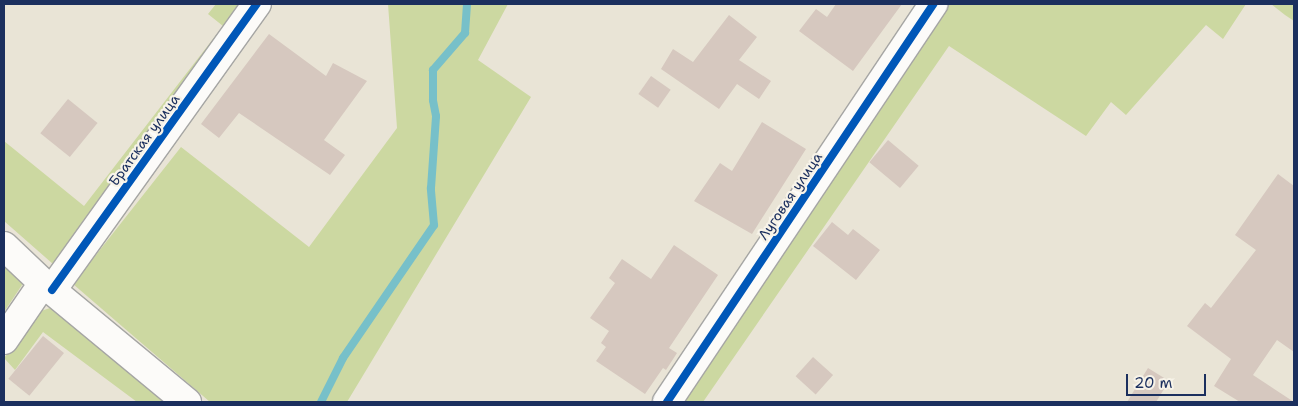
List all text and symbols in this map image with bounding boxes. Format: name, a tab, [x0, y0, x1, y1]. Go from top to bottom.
street label: Братская улица	[105, 91, 183, 189]
street label: Луговая улица	[755, 149, 825, 243]
scale bar	[1128, 364, 1208, 396]
text: 20 m	[1134, 373, 1173, 393]

